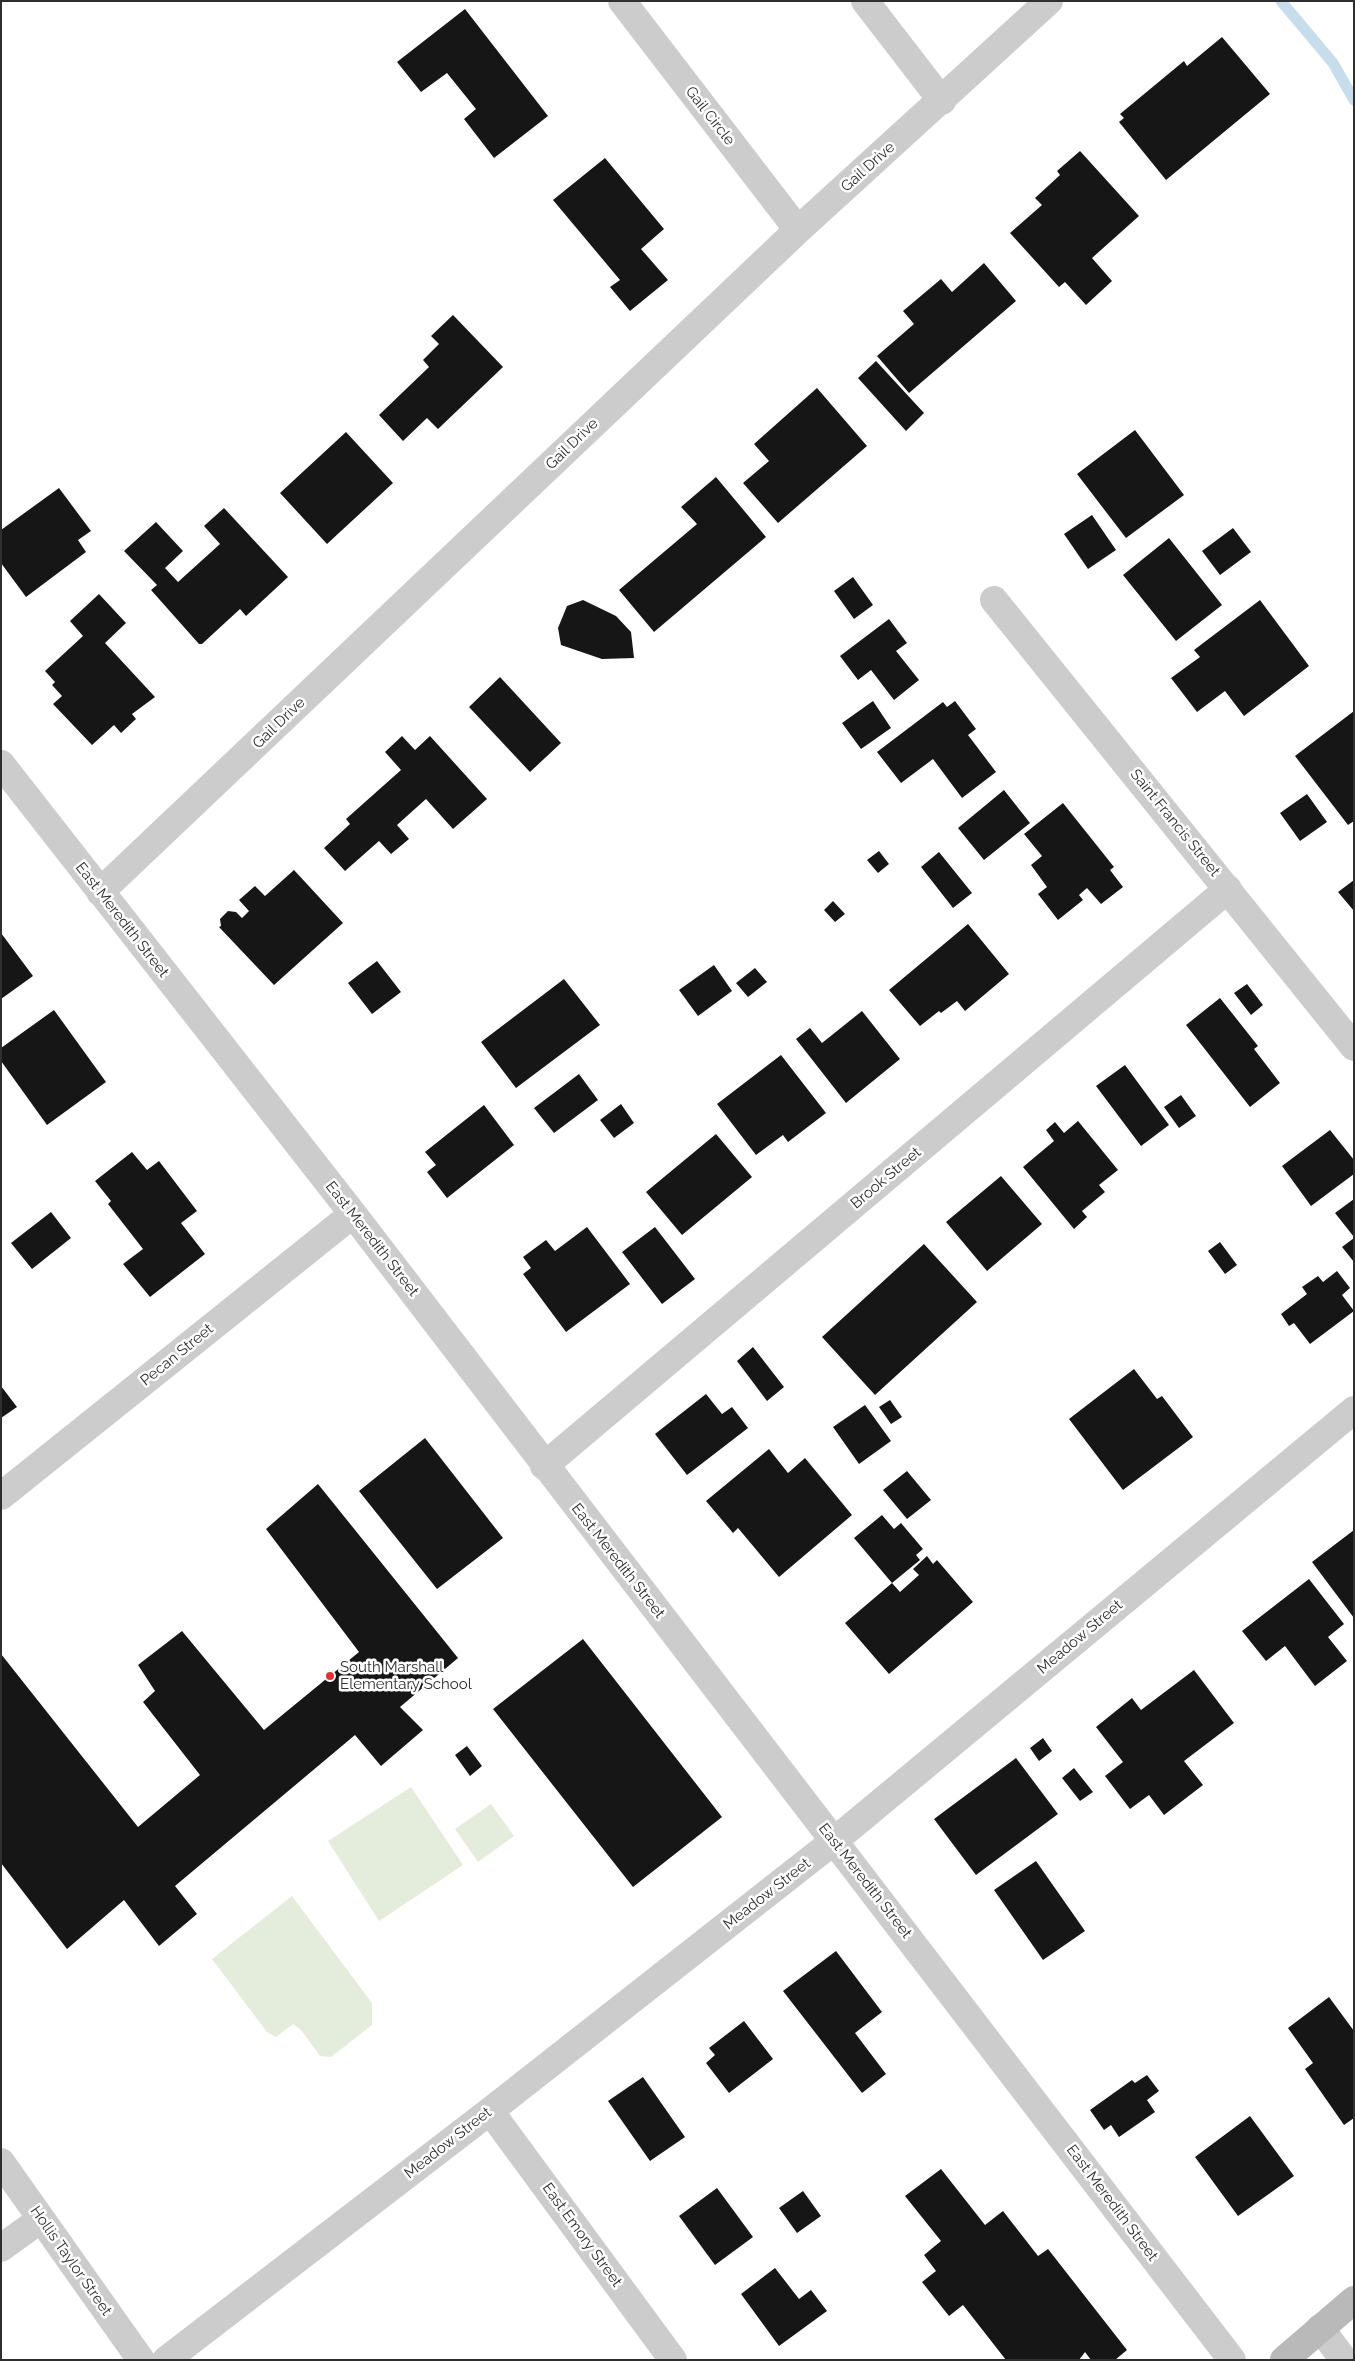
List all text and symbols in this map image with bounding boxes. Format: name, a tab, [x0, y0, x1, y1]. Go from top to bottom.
street label: Gail Circle	[681, 83, 739, 149]
street label: Gail Drive	[837, 138, 899, 196]
street label: Gail Drive	[542, 415, 602, 473]
street label: Gail Drive	[249, 694, 309, 752]
street label: Saint Francis Street	[1126, 766, 1224, 880]
street label: East Meredith Street	[72, 859, 172, 981]
street label: Brook Street	[847, 1143, 925, 1213]
street label: East Meredith Street	[322, 1178, 422, 1300]
street label: Pecan Street	[137, 1320, 217, 1390]
street label: East Meredith Street	[568, 1500, 668, 1622]
street label: Meadow Street	[1034, 1596, 1126, 1678]
place label: South Marshall Elementary School	[340, 1658, 472, 1693]
marker: South Marshall Elementary School	[324, 1670, 336, 1682]
street label: East Meredith Street	[815, 1820, 915, 1942]
street label: Meadow Street	[720, 1854, 814, 1934]
street label: Meadow Street	[401, 2103, 495, 2183]
street label: East Meredith Street	[1062, 2141, 1162, 2265]
street label: East Emory Street	[538, 2180, 626, 2290]
street label: Hollis Taylor Street	[26, 2203, 116, 2319]

